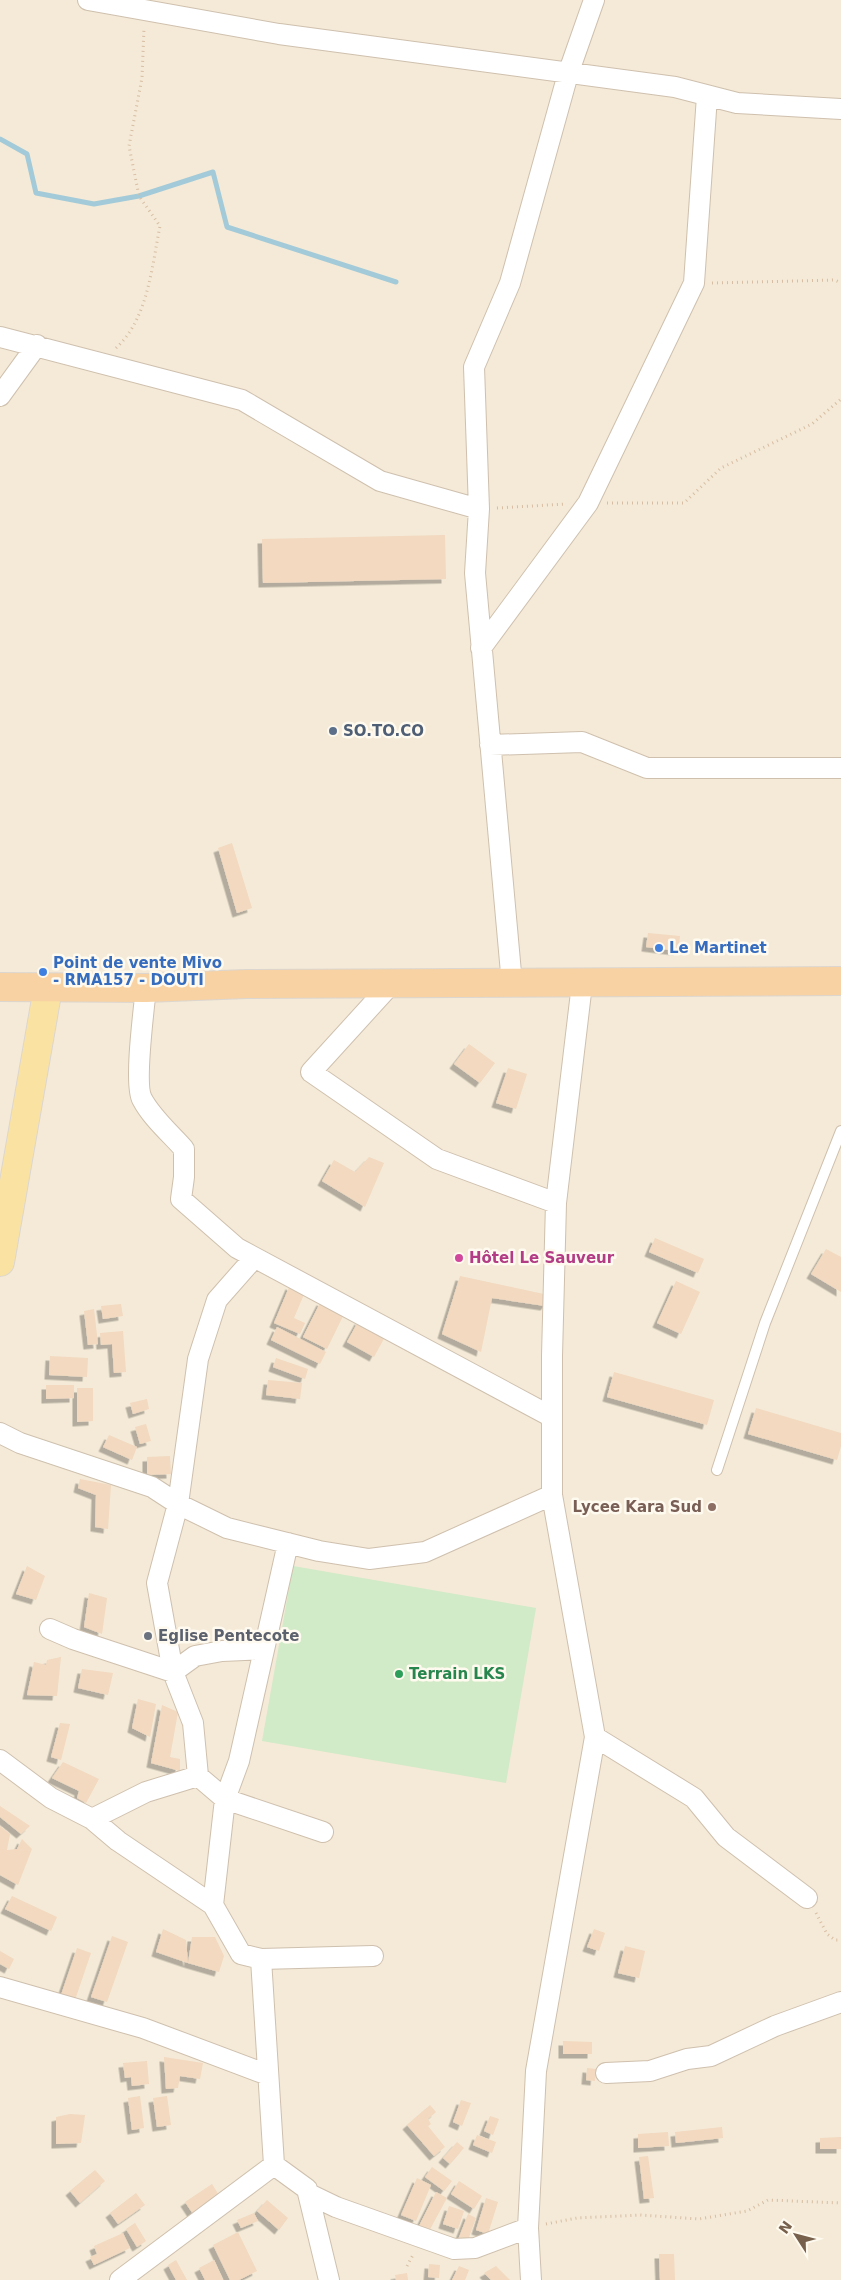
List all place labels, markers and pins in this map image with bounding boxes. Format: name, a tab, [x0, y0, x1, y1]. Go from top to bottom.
place label: SO.TO.CO	[343, 722, 424, 740]
marker: SO.TO.CO	[327, 725, 339, 737]
place label: Le Martinet	[669, 939, 767, 957]
marker: Le Martinet	[653, 942, 665, 954]
place label: Point de vente Mivo - RMA157 - DOUTI	[53, 954, 222, 989]
marker: Point de vente Mivo - RMA157 - DOUTI	[37, 966, 49, 978]
place label: Hôtel Le Sauveur	[469, 1249, 615, 1267]
marker: Hôtel Le Sauveur	[453, 1252, 465, 1264]
place label: Lycee Kara Sud	[573, 1498, 702, 1516]
marker: Lycee Kara Sud	[706, 1501, 718, 1513]
place label: Eglise Pentecote	[158, 1627, 299, 1645]
marker: Eglise Pentecote	[142, 1630, 154, 1642]
place label: Terrain LKS	[409, 1665, 505, 1683]
marker: Terrain LKS	[393, 1668, 405, 1680]

